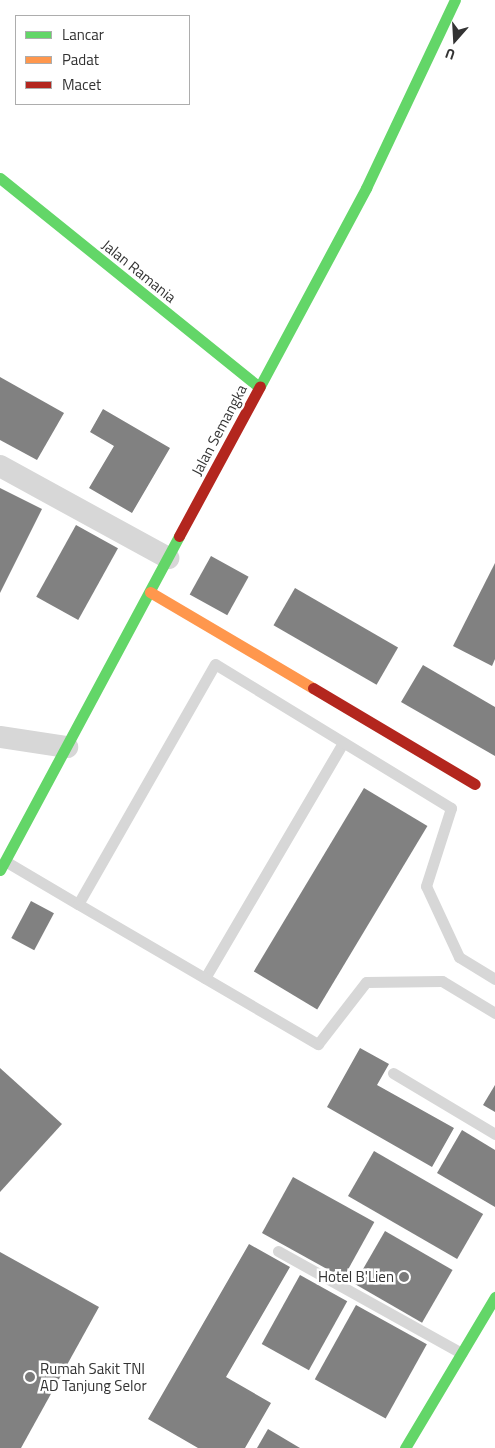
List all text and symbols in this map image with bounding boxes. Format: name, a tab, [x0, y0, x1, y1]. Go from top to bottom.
legend	[15, 15, 190, 105]
north arrow	[430, 15, 480, 65]
text: Lancar	[62, 23, 104, 46]
text: U	[442, 43, 458, 66]
text: Padat	[62, 48, 99, 71]
text: Macet	[62, 73, 101, 96]
street label: Jalan Ramania	[98, 236, 180, 306]
street label: Jalan Semangka	[187, 381, 251, 479]
place label: Hotel B'Lien	[318, 1268, 394, 1286]
marker: Hotel B'Lien	[398, 1271, 410, 1283]
place label: Rumah Sakit TNI AD Tanjung Selor	[40, 1359, 147, 1394]
marker: Rumah Sakit TNI AD Tanjung Selor	[24, 1371, 36, 1383]

